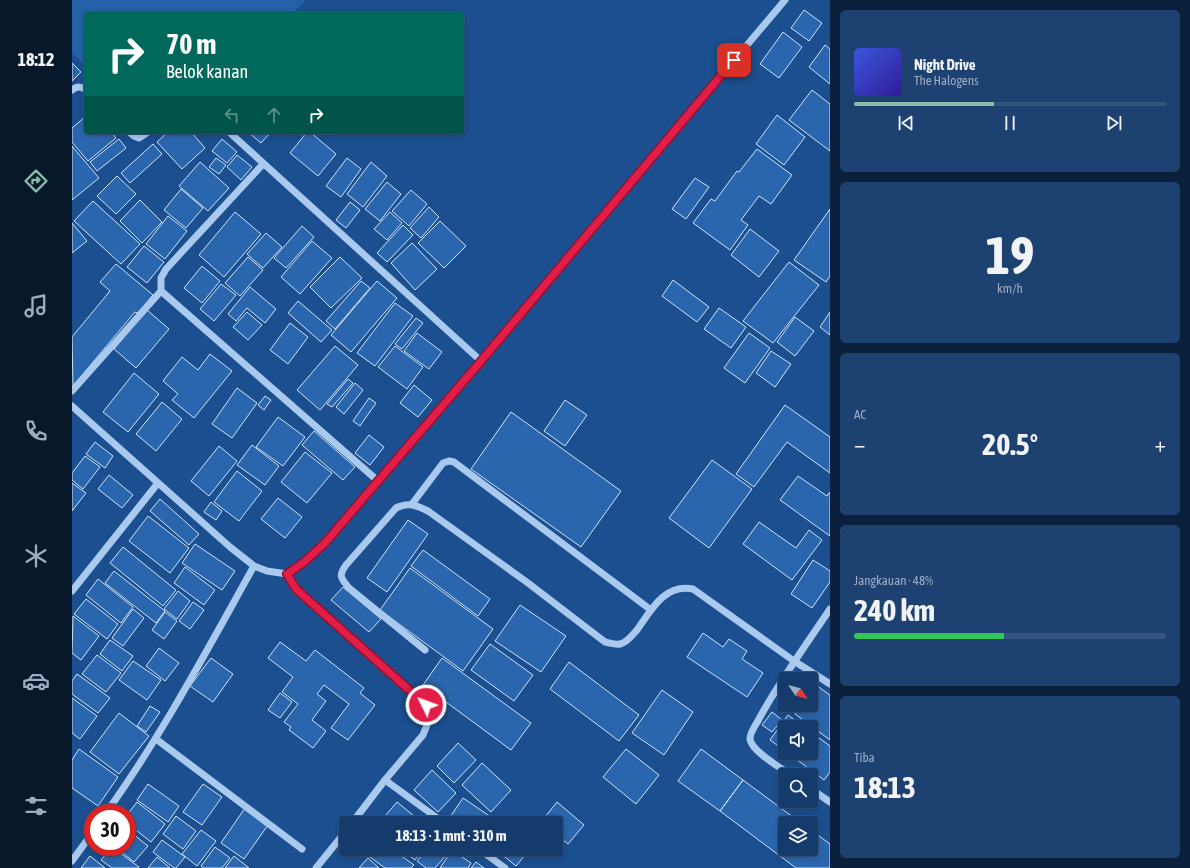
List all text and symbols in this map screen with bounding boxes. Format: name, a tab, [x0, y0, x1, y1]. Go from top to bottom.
icon: right	[100, 28, 152, 80]
text: 70 m	[166, 28, 216, 60]
pin	[717, 43, 751, 77]
text: 18:12	[17, 49, 55, 70]
icon: arrive	[723, 49, 745, 71]
text: Night Drive	[914, 56, 976, 73]
text: Belok kanan	[166, 61, 248, 82]
text: The Halogens	[914, 73, 979, 88]
icon: left	[221, 104, 243, 126]
icon: ahead	[263, 104, 285, 126]
icon: right	[305, 104, 327, 126]
icon: previous	[895, 112, 917, 134]
icon: pause	[999, 112, 1021, 134]
icon: next	[1103, 112, 1125, 134]
icon: directions	[22, 167, 50, 195]
text: 19	[986, 225, 1034, 285]
text: km/h	[997, 281, 1023, 296]
icon: music	[22, 292, 50, 320]
text: AC	[854, 407, 866, 422]
icon: phone	[22, 417, 50, 445]
text: 20.5°	[982, 427, 1038, 461]
text: −	[854, 431, 865, 457]
text: +	[1155, 431, 1166, 457]
icon: climate	[22, 542, 50, 570]
text: Jangkauan · 48%	[854, 573, 933, 588]
text: 240 km	[854, 593, 935, 627]
icon: car	[22, 667, 50, 695]
north arrow	[778, 672, 818, 712]
map controls	[778, 672, 818, 856]
position arrow	[405, 684, 447, 726]
button: sound	[778, 720, 818, 760]
text: Tiba	[854, 750, 875, 765]
button: search	[778, 768, 818, 808]
text: 18:13	[854, 770, 916, 804]
icon: filters	[22, 792, 50, 820]
speed limit sign: 30	[84, 804, 136, 856]
button: layers	[778, 816, 818, 856]
text: 18:13 · 1 mnt · 310 m	[395, 827, 507, 844]

